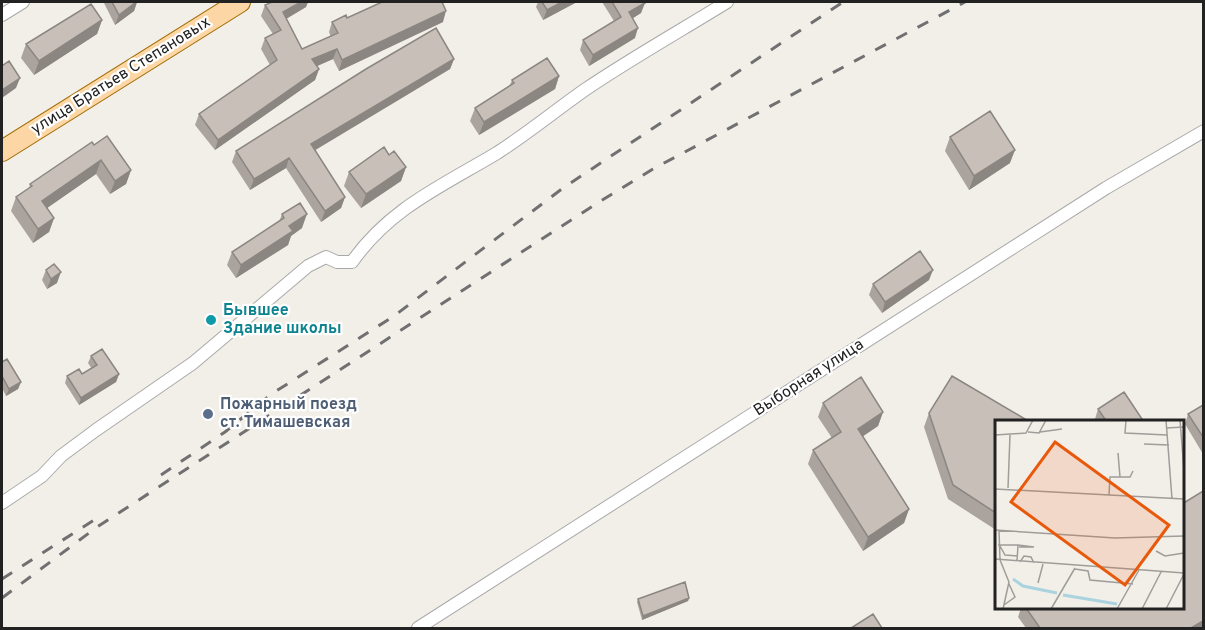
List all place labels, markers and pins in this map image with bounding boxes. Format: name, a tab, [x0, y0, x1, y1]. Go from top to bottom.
place label: Бывшее Здание школы	[223, 301, 342, 339]
marker: Бывшее Здание школы	[204, 313, 218, 327]
place label: Пожарный поезд ст. Тимашевская	[220, 395, 357, 433]
marker: Пожарный поезд ст. Тимашевская	[201, 407, 215, 421]

